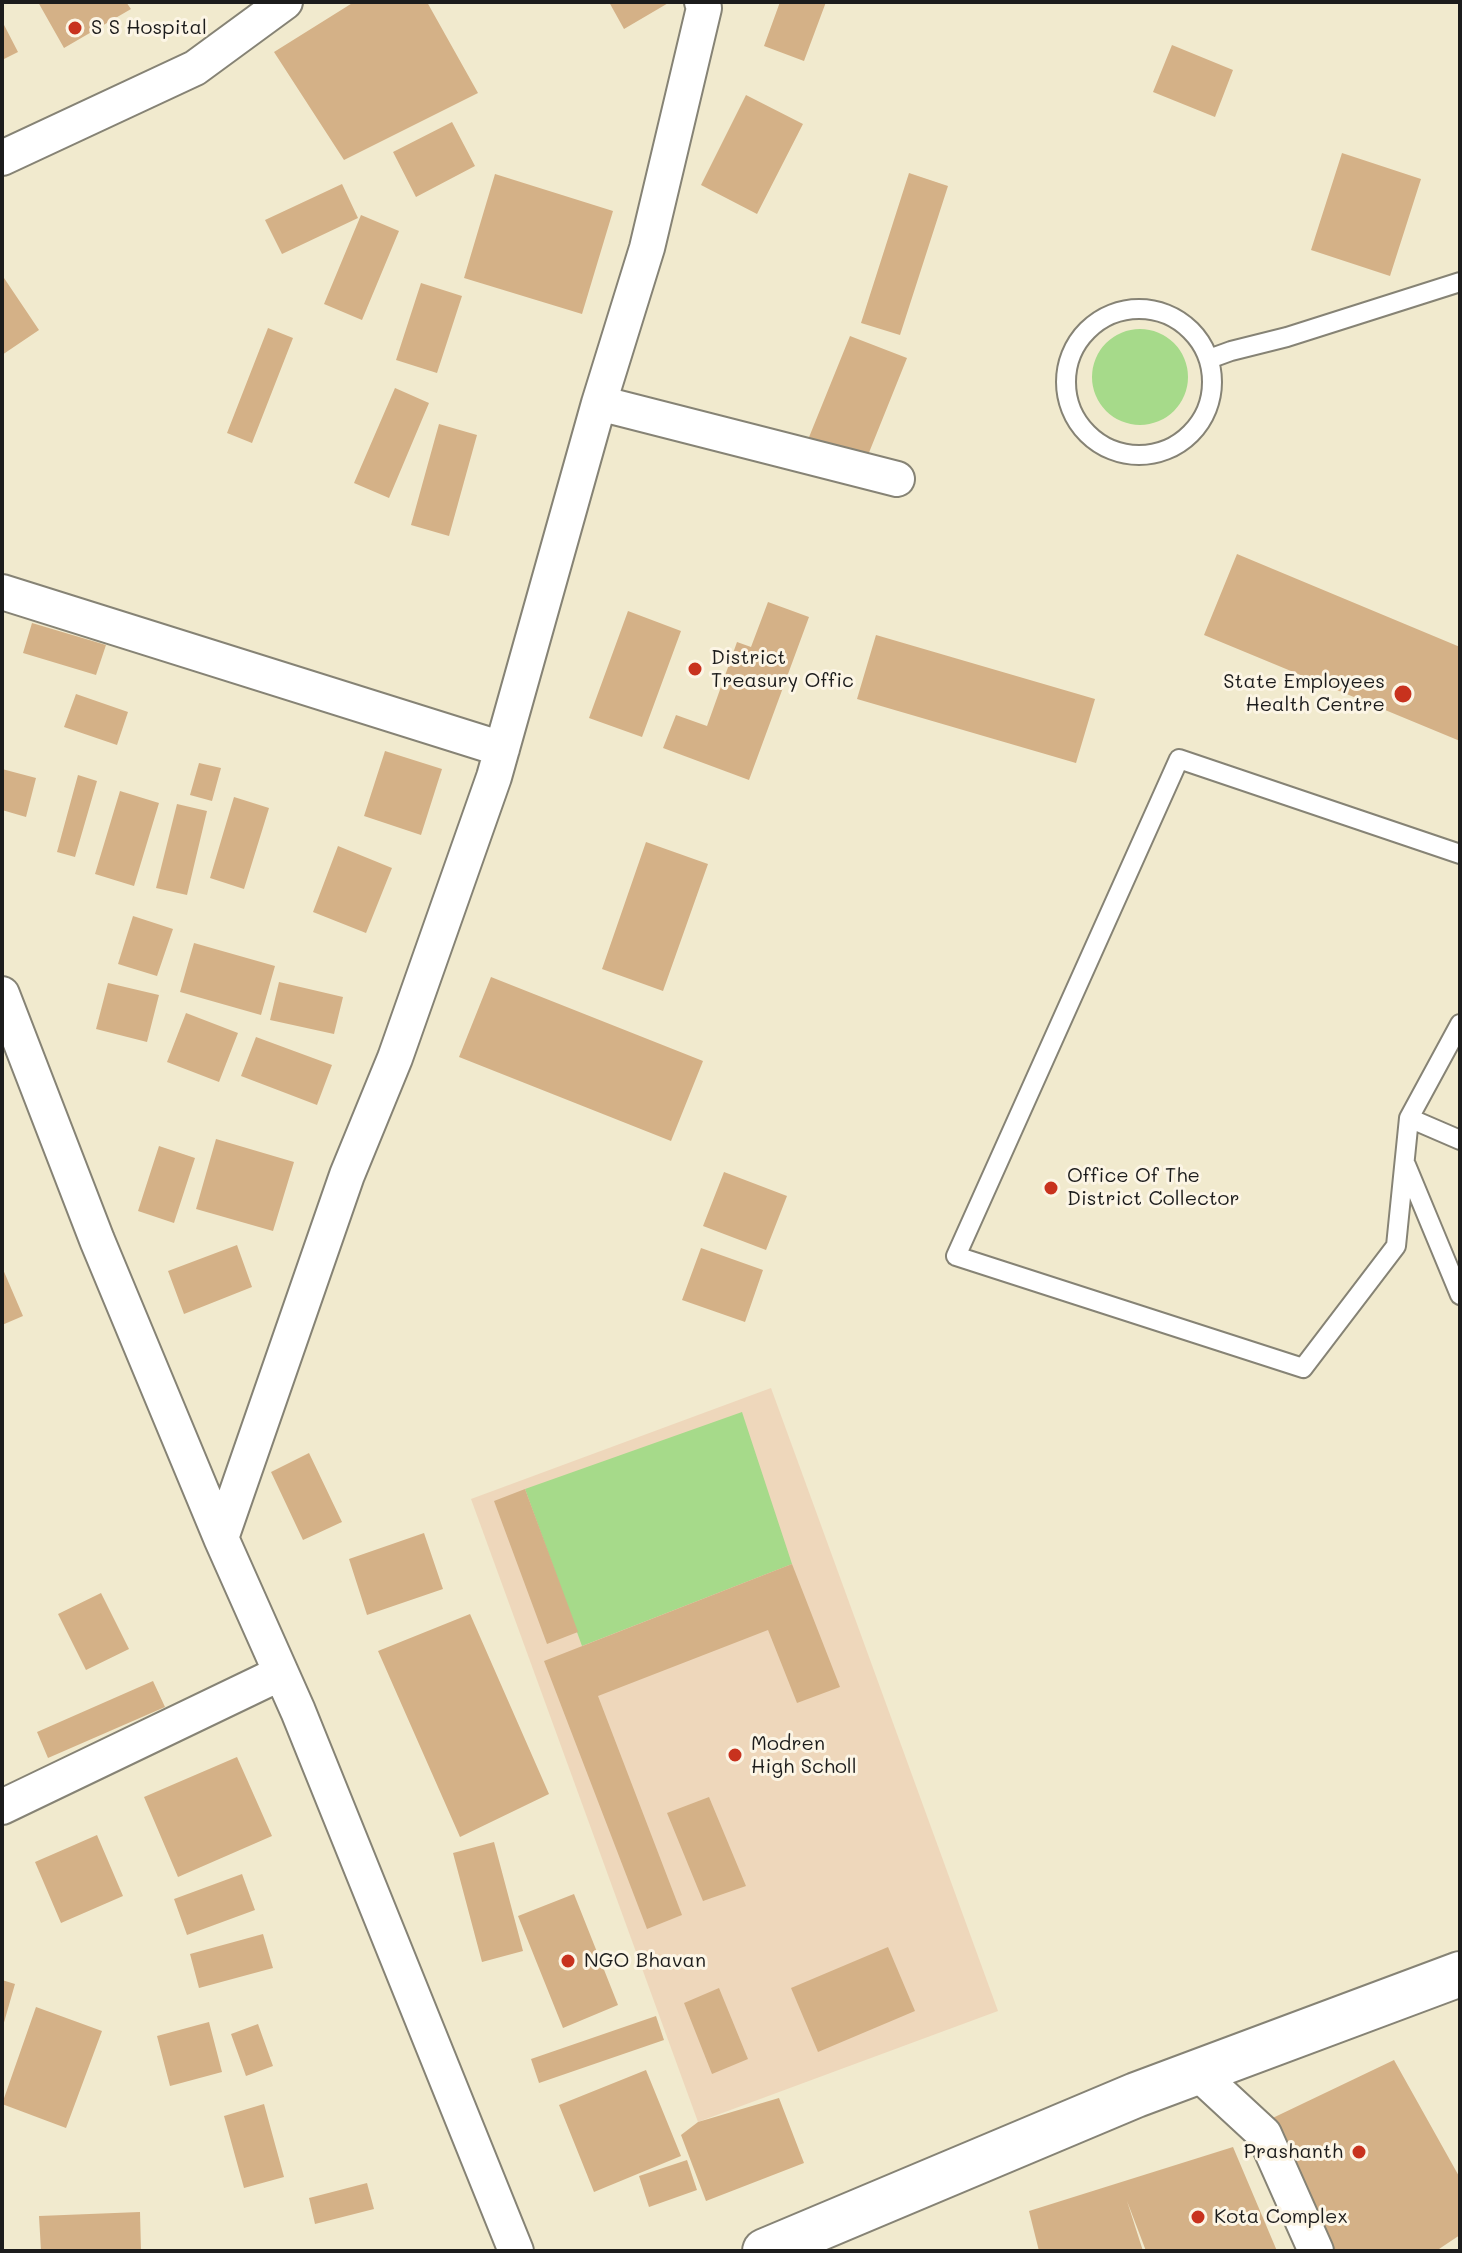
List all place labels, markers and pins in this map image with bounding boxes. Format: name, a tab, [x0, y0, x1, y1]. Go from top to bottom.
place label: S S Hospital	[91, 16, 207, 40]
marker: S S Hospital	[66, 19, 84, 37]
place label: District Treasury Offic	[711, 646, 854, 693]
marker: District Treasury Offic	[686, 660, 704, 678]
place label: State Employees Health Centre	[1223, 670, 1385, 717]
marker: State Employees Health Centre	[1392, 683, 1414, 705]
place label: Office Of The District Collector	[1067, 1164, 1240, 1211]
marker: Office Of The District Collector	[1042, 1179, 1060, 1197]
place label: Modren High Scholl	[751, 1732, 857, 1779]
marker: Modren High Scholl	[726, 1746, 744, 1764]
place label: NGO Bhavan	[584, 1949, 706, 1973]
marker: NGO Bhavan	[559, 1952, 577, 1970]
place label: Prashanth	[1244, 2140, 1343, 2164]
marker: Prashanth	[1350, 2143, 1368, 2161]
place label: Kota Complex	[1214, 2205, 1348, 2229]
marker: Kota Complex	[1189, 2208, 1207, 2226]

